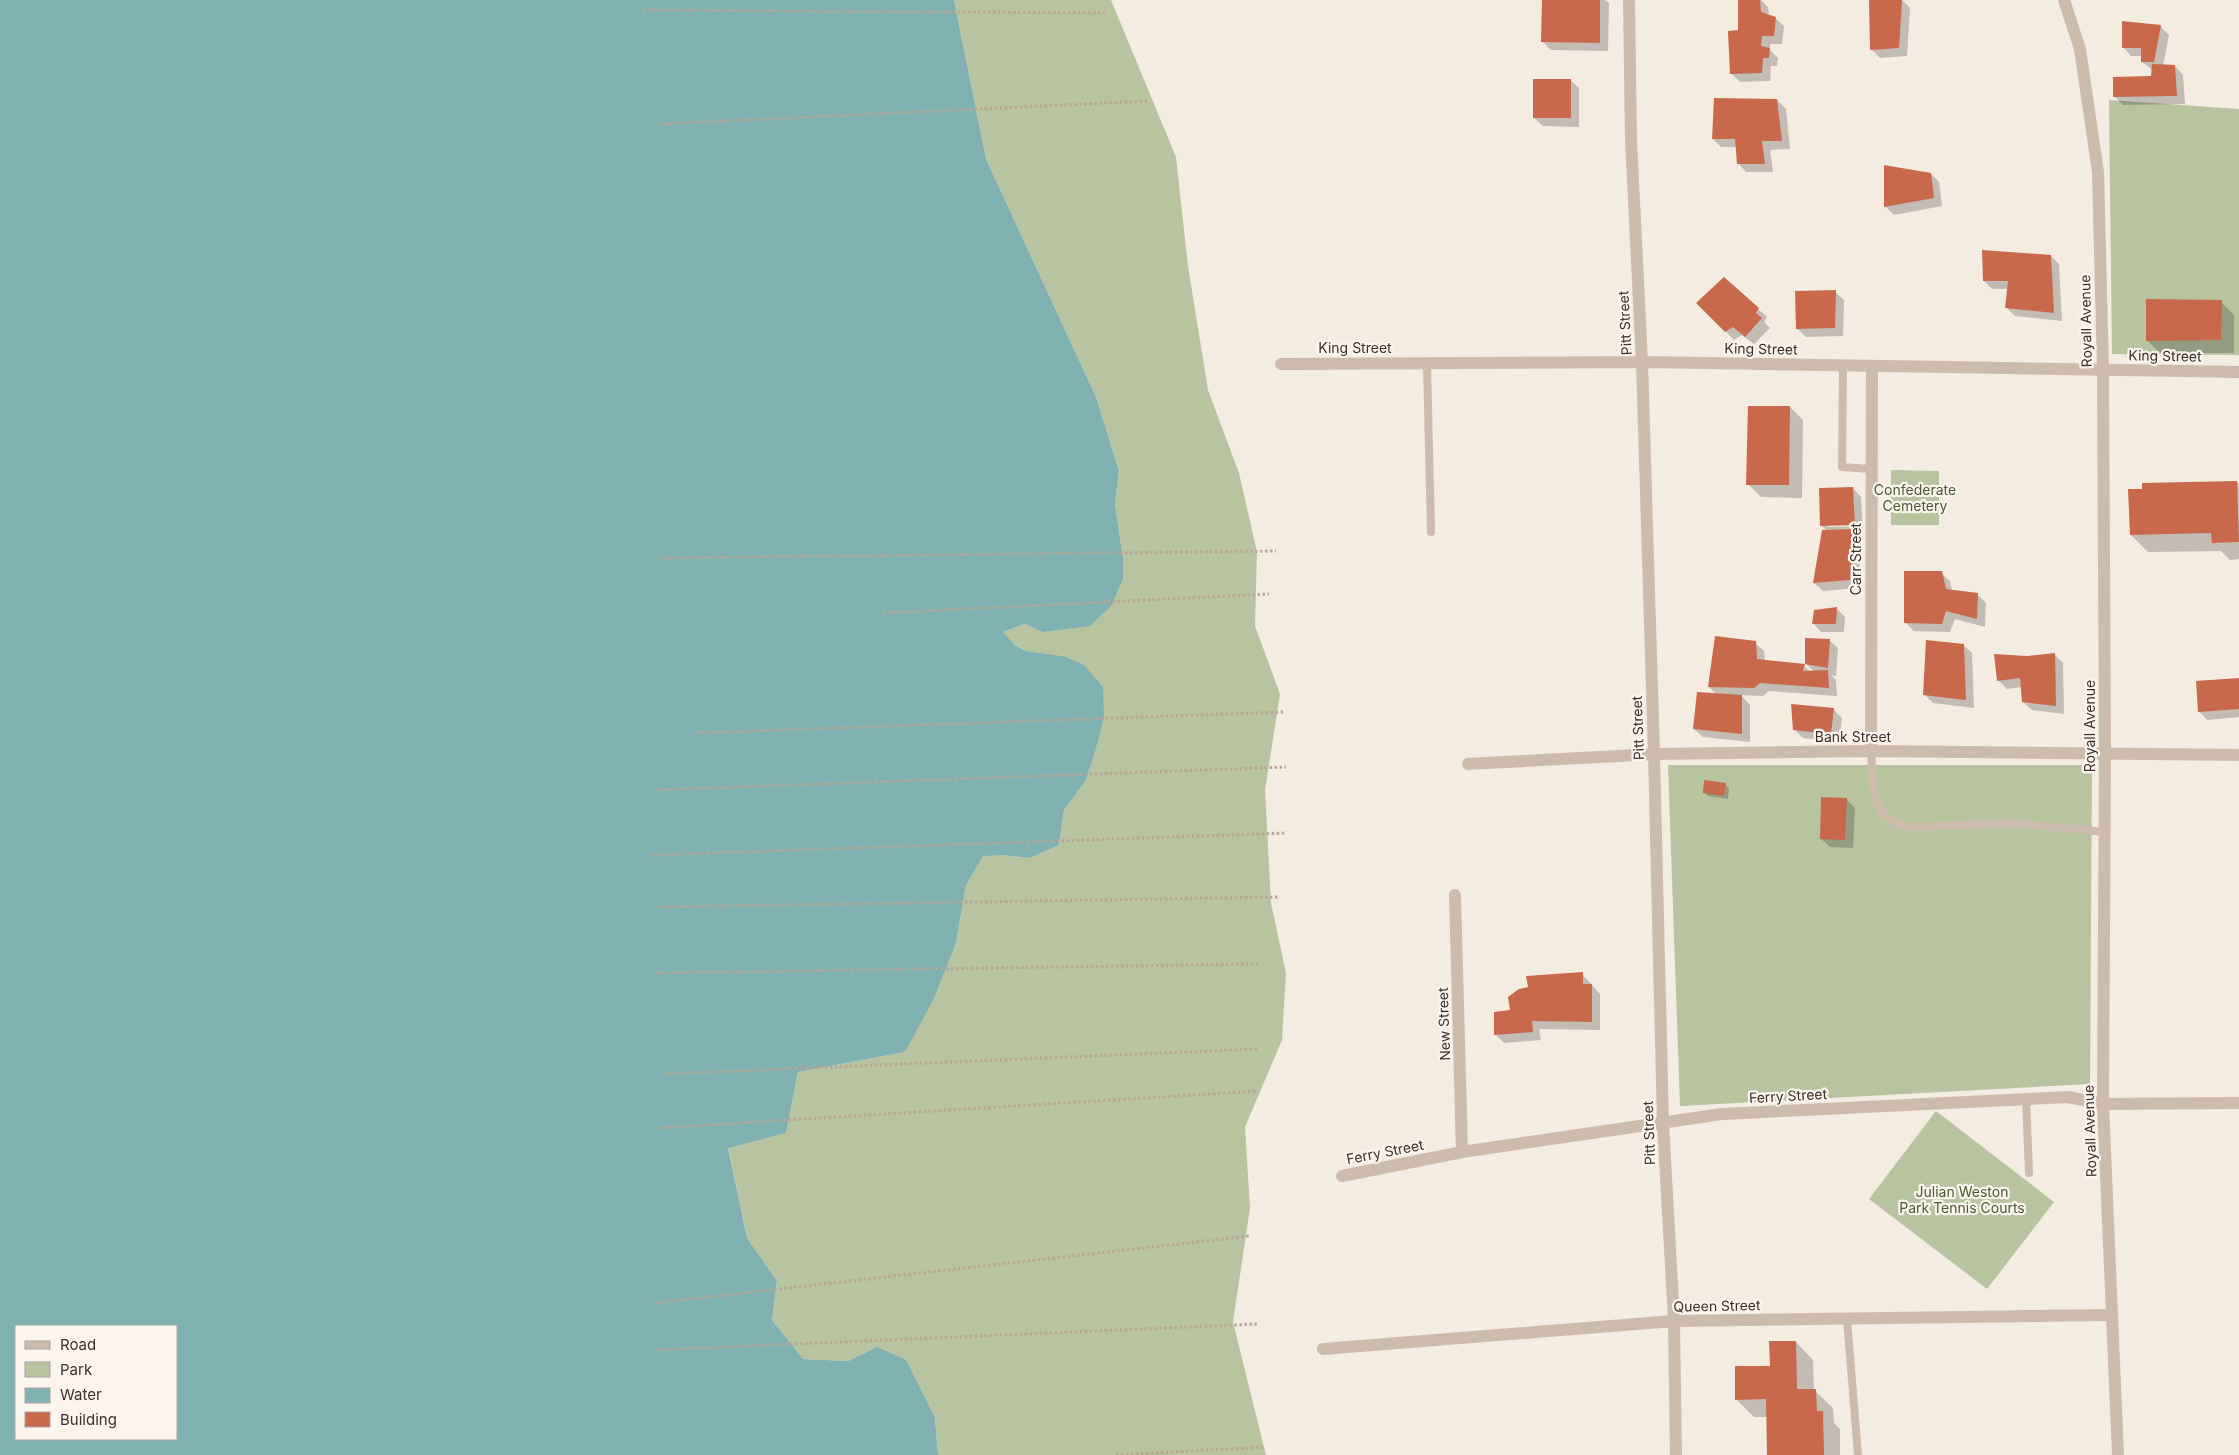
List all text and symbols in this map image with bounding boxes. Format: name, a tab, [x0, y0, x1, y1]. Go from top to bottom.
street label: Royall Avenue	[2076, 275, 2095, 367]
street label: Pitt Street	[1614, 290, 1635, 356]
street label: King Street	[1318, 339, 1392, 356]
street label: King Street	[1724, 339, 1798, 358]
street label: King Street	[2128, 346, 2202, 365]
park label: Confederate Cemetery	[1874, 481, 1956, 514]
street label: Carr Street	[1847, 522, 1864, 595]
street label: Royall Avenue	[2081, 680, 2098, 772]
street label: Pitt Street	[1628, 695, 1647, 761]
street label: Bank Street	[1815, 728, 1892, 745]
street label: New Street	[1434, 987, 1453, 1061]
street label: Ferry Street	[1748, 1085, 1828, 1106]
street label: Royall Avenue	[2079, 1085, 2100, 1178]
street label: Pitt Street	[1639, 1100, 1658, 1166]
street label: Ferry Street	[1345, 1136, 1425, 1167]
park label: Julian Weston Park Tennis Courts	[1899, 1183, 2025, 1216]
street label: Queen Street	[1673, 1296, 1761, 1315]
legend	[15, 1325, 178, 1440]
text: Road	[60, 1335, 96, 1354]
text: Park	[60, 1360, 93, 1379]
text: Water	[60, 1385, 102, 1404]
text: Building	[60, 1410, 117, 1429]

